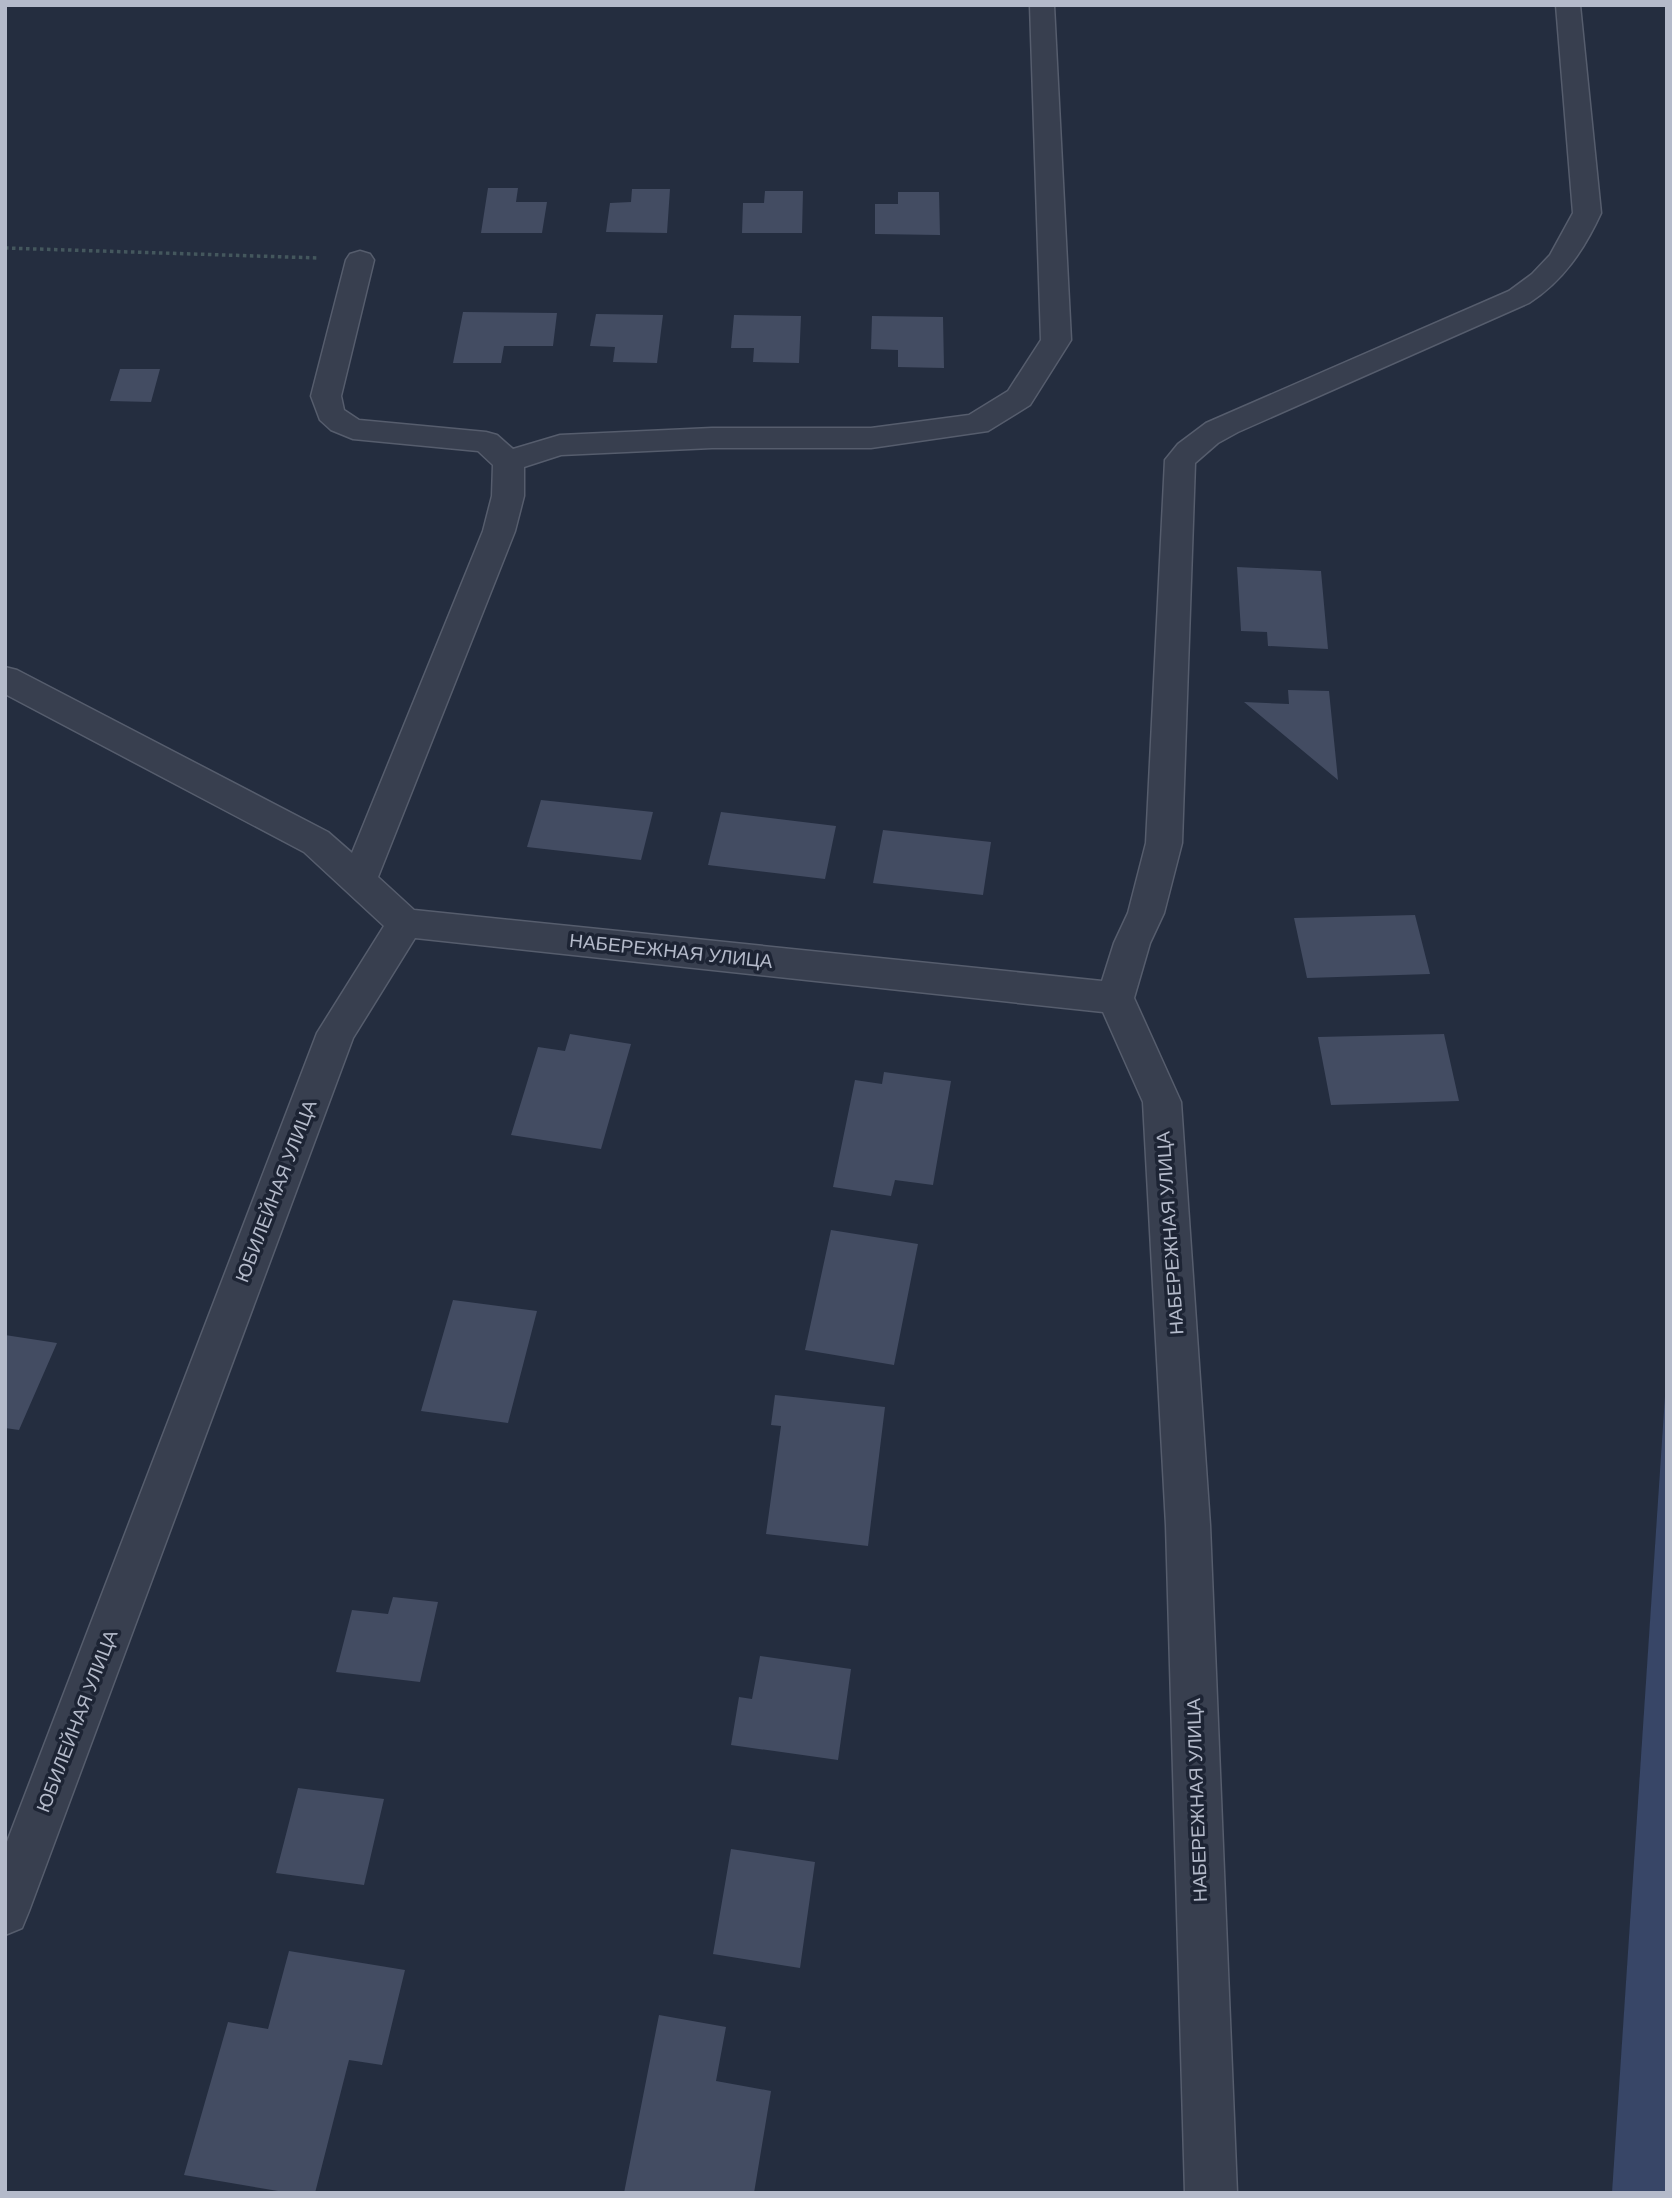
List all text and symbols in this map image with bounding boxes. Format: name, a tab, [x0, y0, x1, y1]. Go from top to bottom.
street label: НАБЕРЕЖНАЯ УЛИЦА	[568, 930, 774, 972]
street label: ЮБИЛЕЙНАЯ УЛИЦА	[231, 1096, 321, 1285]
street label: НАБЕРЕЖНАЯ УЛИЦА	[1152, 1130, 1188, 1336]
street label: ЮБИЛЕЙНАЯ УЛИЦА	[32, 1626, 122, 1815]
street label: НАБЕРЕЖНАЯ УЛИЦА	[1183, 1697, 1211, 1902]

